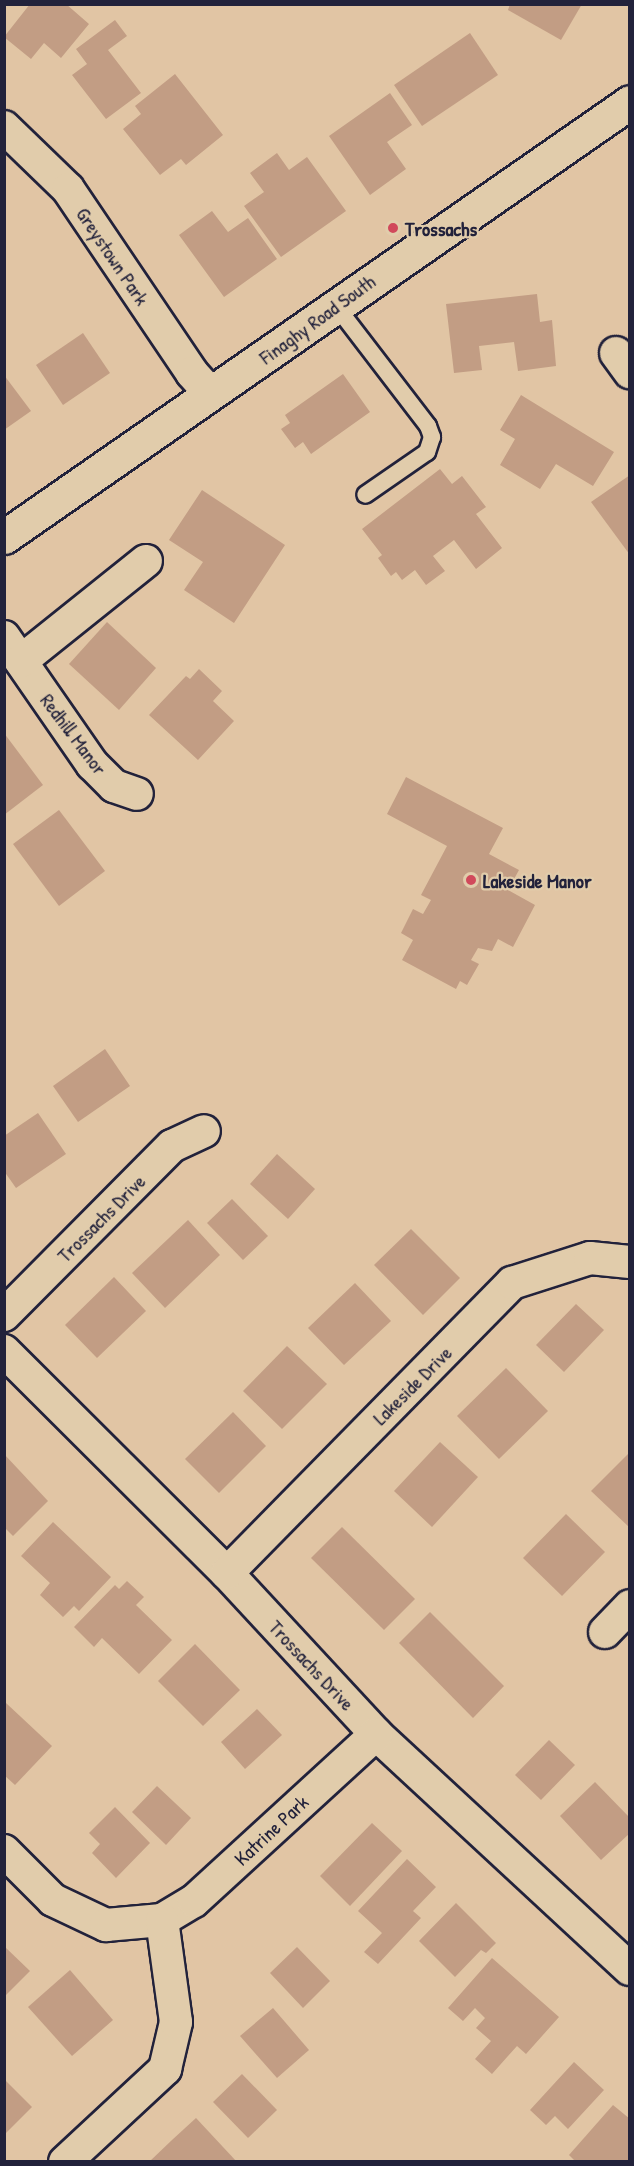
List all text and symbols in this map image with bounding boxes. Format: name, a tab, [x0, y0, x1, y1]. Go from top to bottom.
street label: Greystown Park	[72, 203, 154, 309]
place label: Trossachs	[405, 216, 477, 240]
marker: Trossachs	[386, 221, 400, 235]
street label: Finaghy Road South	[254, 269, 380, 369]
street label: Redhill Manor	[36, 689, 112, 779]
place label: Lakeside Manor	[483, 868, 592, 892]
marker: Lakeside Manor	[464, 873, 478, 887]
street label: Trossachs Drive	[52, 1169, 150, 1267]
street label: Lakeside Drive	[368, 1341, 456, 1429]
street label: Trossachs Drive	[264, 1615, 360, 1715]
street label: Katrine Park	[229, 1790, 313, 1870]

